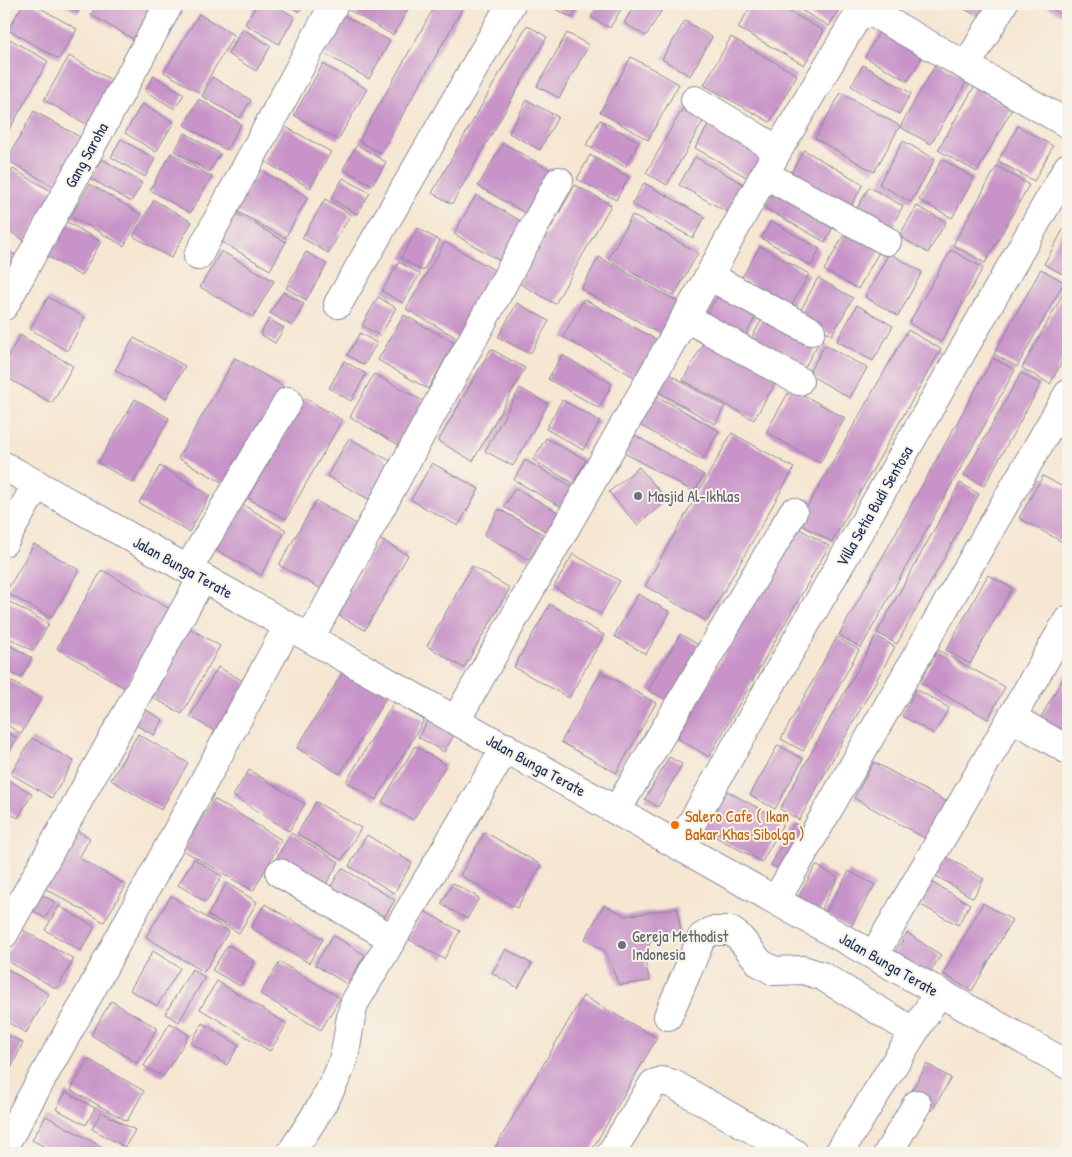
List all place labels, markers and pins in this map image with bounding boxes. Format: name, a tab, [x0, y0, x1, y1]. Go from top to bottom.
place label: Masjid Al-Ikhlas	[648, 485, 740, 507]
marker: Masjid Al-Ikhlas	[632, 490, 644, 502]
place label: Salero Cafe ( Ikan Bakar Khas Sibolga )	[685, 805, 804, 845]
marker: Salero Cafe ( Ikan Bakar Khas Sibolga )	[669, 819, 681, 831]
place label: Gereja Methodist Indonesia	[632, 925, 729, 965]
marker: Gereja Methodist Indonesia	[616, 939, 628, 951]

